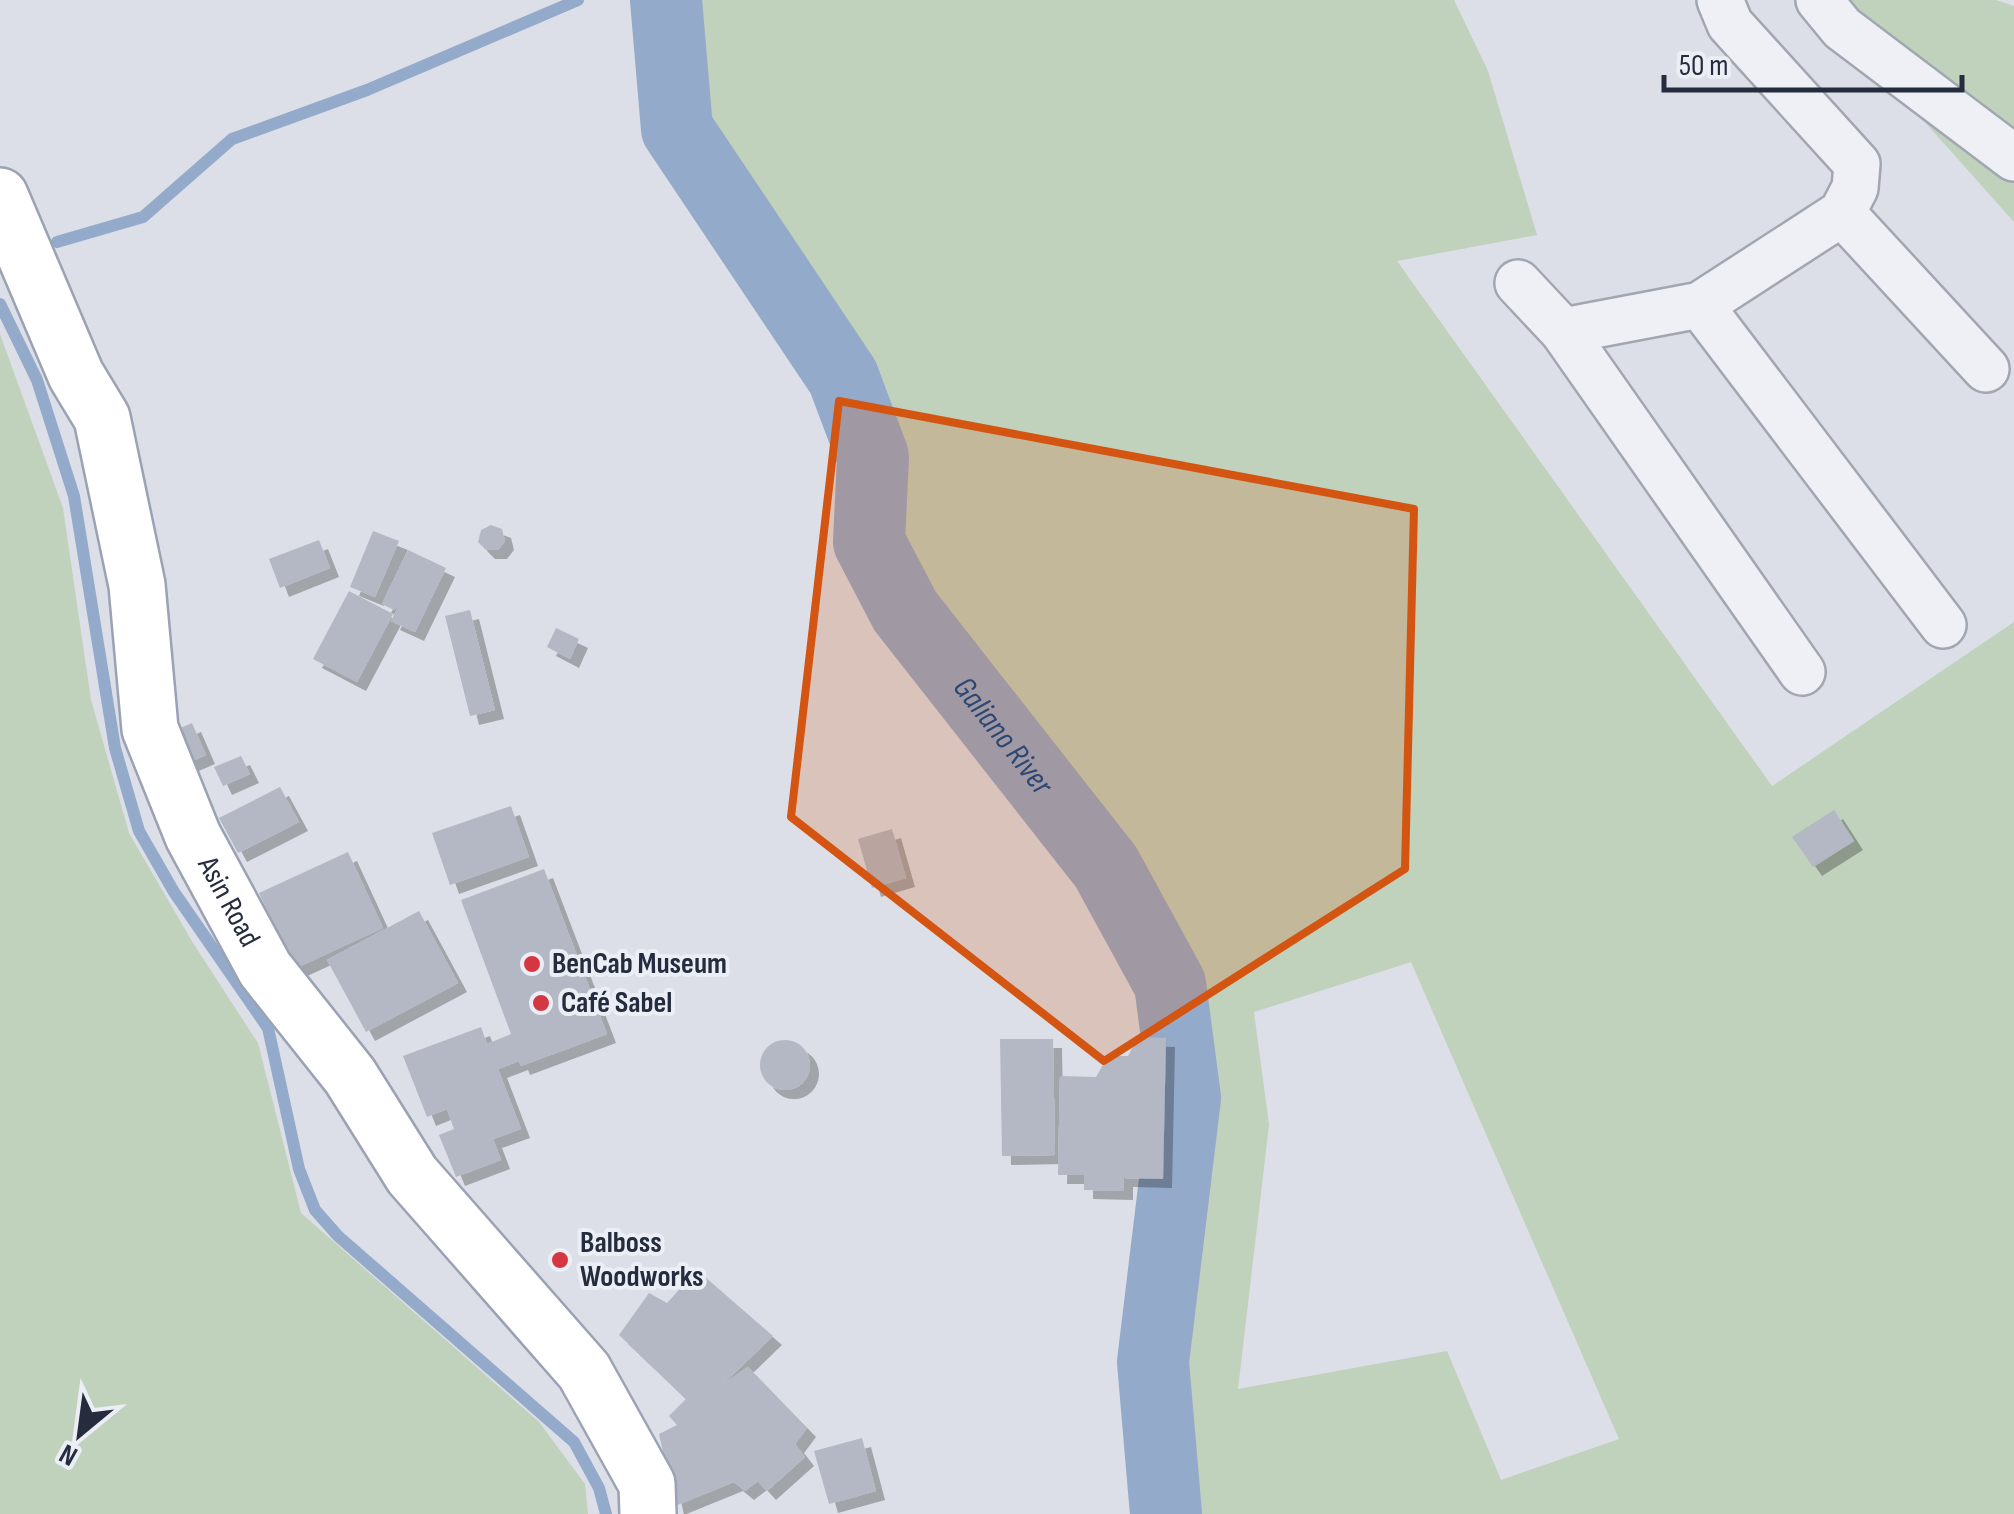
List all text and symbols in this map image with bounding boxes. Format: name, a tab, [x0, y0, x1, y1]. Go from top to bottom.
scale bar	[1664, 30, 1962, 92]
text: 50 m	[1679, 48, 1728, 84]
water label: Galiano River	[945, 669, 1062, 803]
street label: Asin Road	[189, 850, 267, 953]
place label: BenCab Museum	[552, 946, 727, 982]
marker: BenCab Museum	[521, 953, 543, 975]
place label: Café Sabel	[561, 985, 672, 1021]
marker: Café Sabel	[530, 992, 552, 1014]
place label: Balboss Woodworks	[580, 1225, 704, 1295]
marker: Balboss Woodworks	[549, 1249, 571, 1271]
north arrow	[30, 1384, 130, 1484]
text: N	[54, 1436, 83, 1473]

